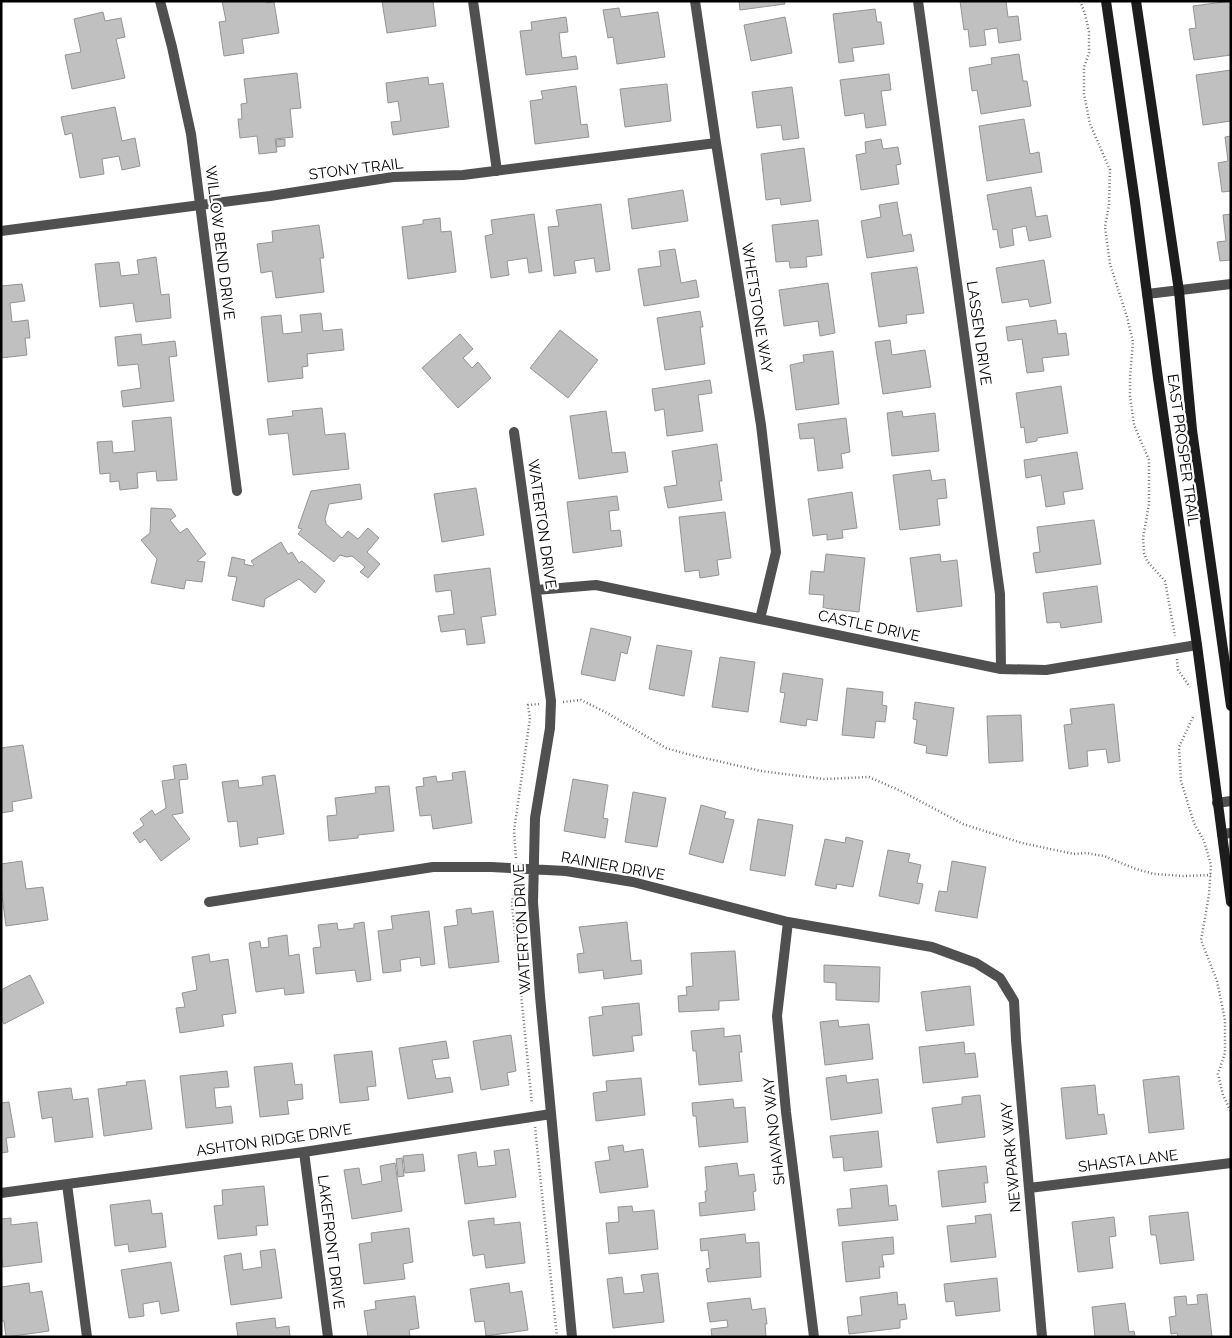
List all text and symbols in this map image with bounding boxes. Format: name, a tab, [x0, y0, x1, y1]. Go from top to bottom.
street label: STONY TRAIL	[308, 154, 404, 184]
street label: WILLOW BEND DRIVE	[202, 165, 238, 321]
street label: WHETSTONE WAY	[738, 242, 776, 375]
street label: LASSEN DRIVE	[963, 280, 995, 386]
street label: EAST PROSPER TRAIL	[1163, 373, 1203, 527]
street label: WATERTON DRIVE	[524, 458, 560, 590]
street label: CASTLE DRIVE	[816, 606, 922, 646]
street label: RAINIER DRIVE	[560, 848, 666, 884]
street label: WATERTON DRIVE	[510, 863, 534, 995]
street label: SHAVANO WAY	[759, 1076, 789, 1186]
street label: NEWPARK WAY	[997, 1101, 1025, 1213]
street label: ASHTON RIDGE DRIVE	[195, 1120, 353, 1160]
street label: SHASTA LANE	[1077, 1146, 1179, 1176]
street label: LAKEFRONT DRIVE	[314, 1174, 348, 1310]

